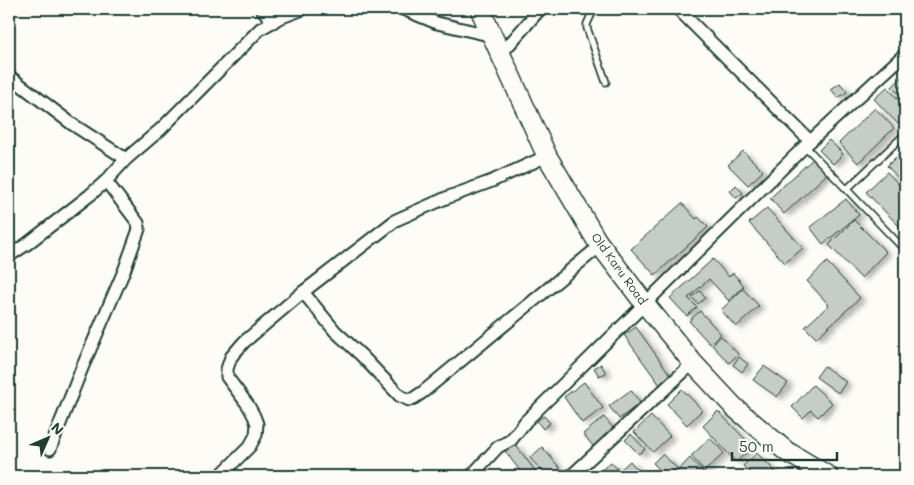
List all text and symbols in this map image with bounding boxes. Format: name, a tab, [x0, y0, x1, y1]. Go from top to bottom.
street label: Old Karu Road	[588, 229, 652, 308]
north arrow	[22, 412, 72, 462]
text: N	[47, 418, 68, 439]
scale bar	[732, 430, 836, 462]
text: 50 m	[739, 436, 774, 456]

